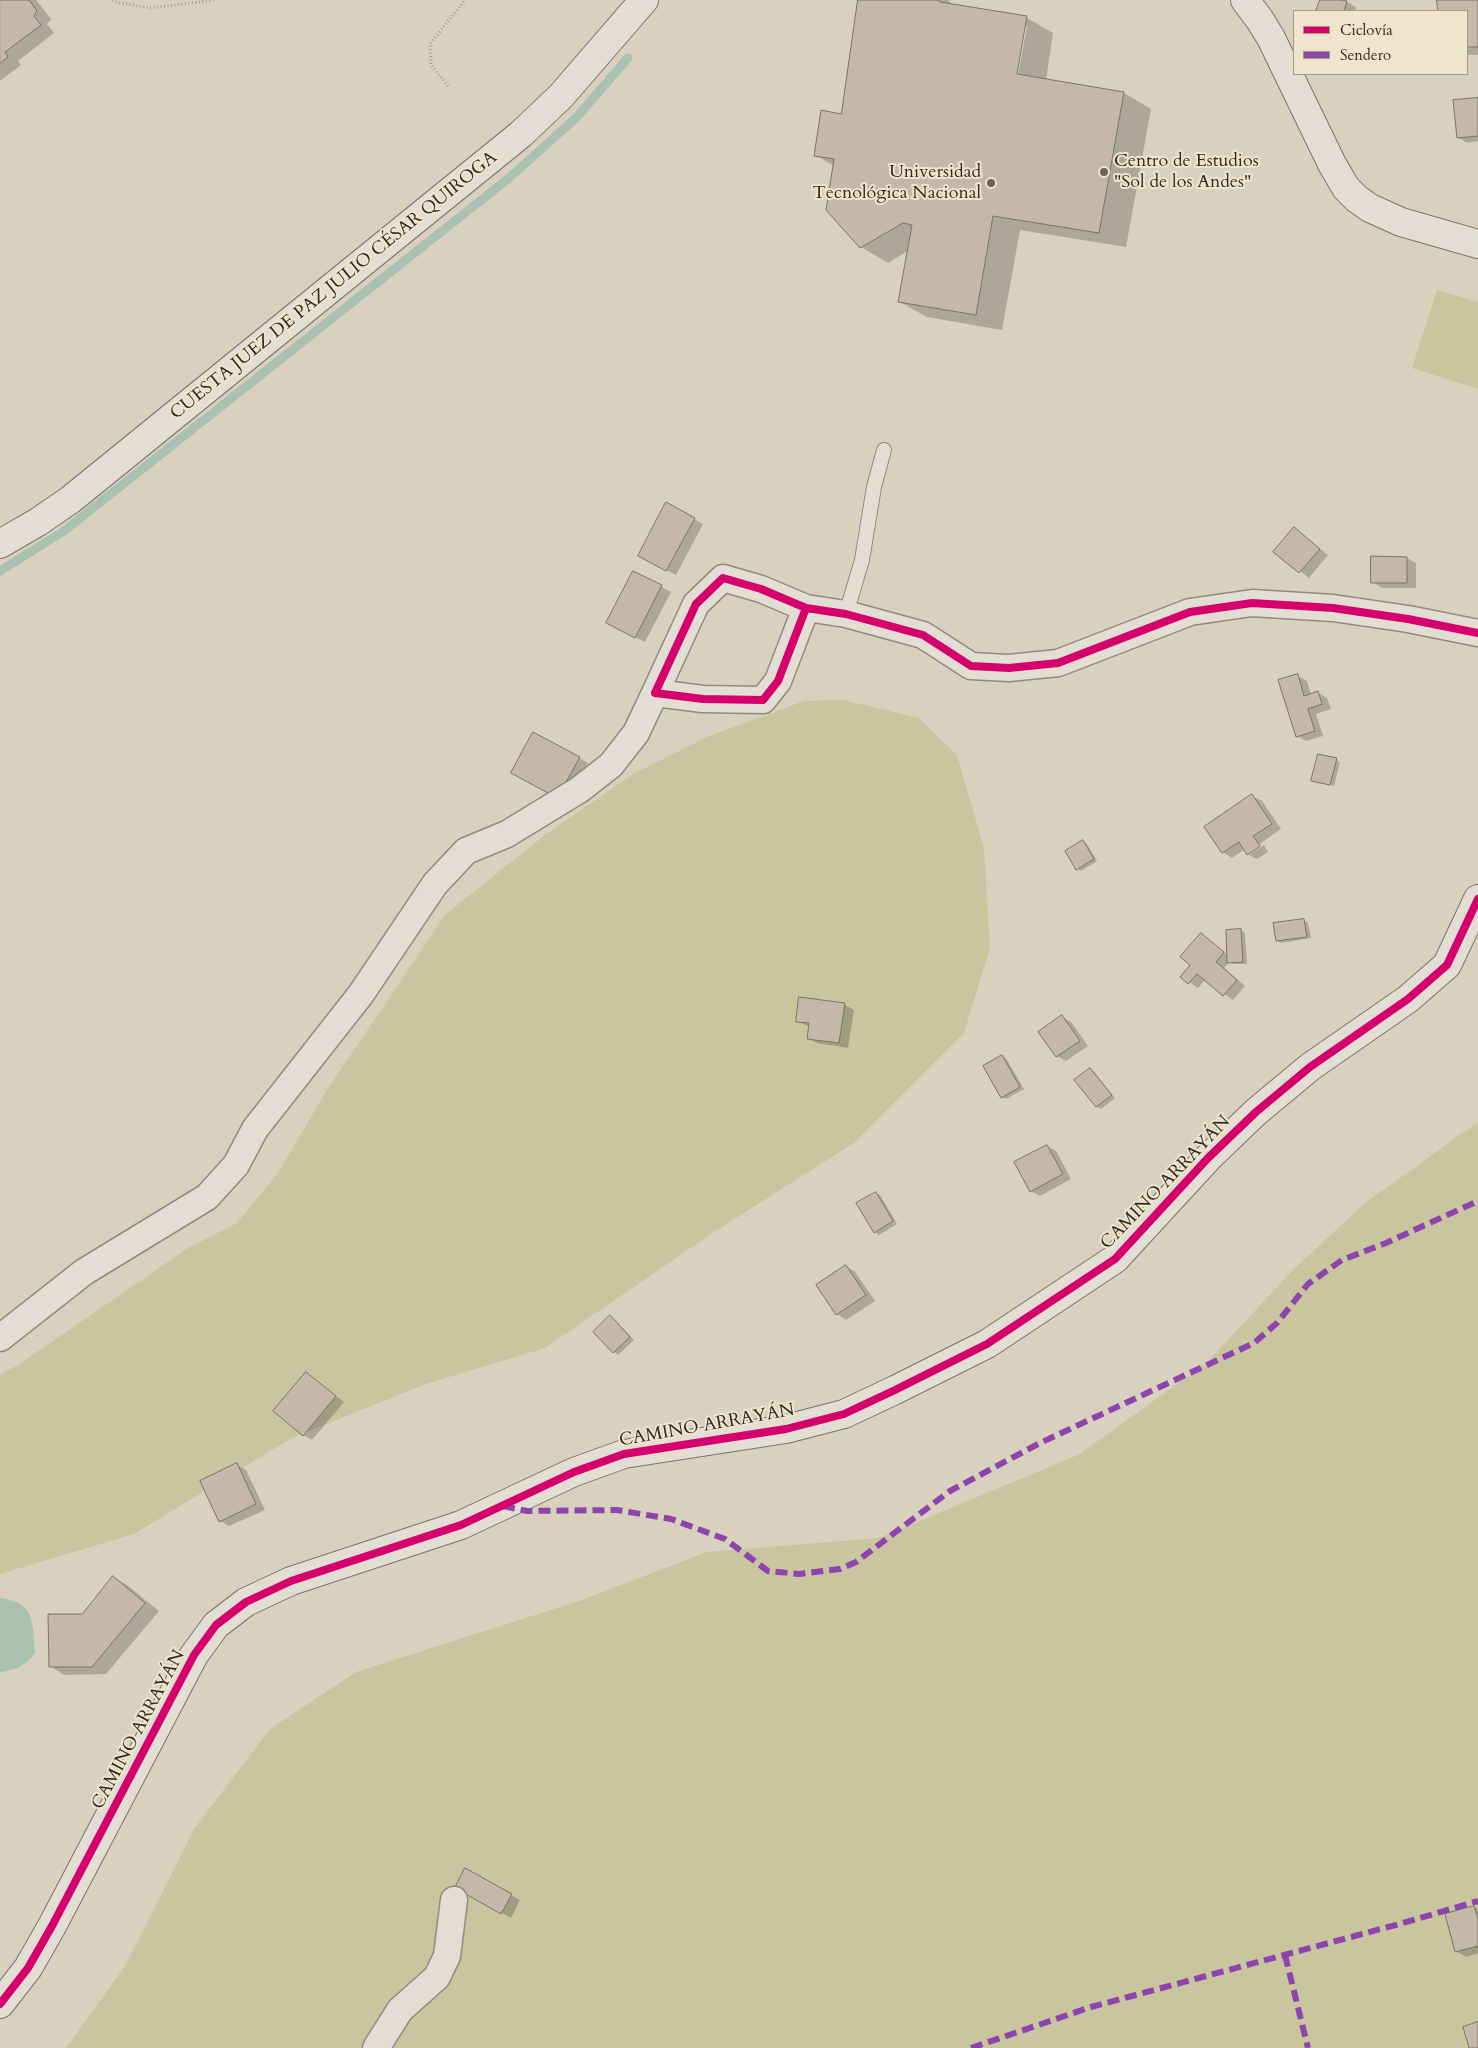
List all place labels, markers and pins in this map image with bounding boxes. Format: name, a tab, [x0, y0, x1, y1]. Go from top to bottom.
place label: Centro de Estudios "Sol de los Andes"	[1114, 151, 1259, 193]
place label: Universidad Tecnológica Nacional	[812, 162, 981, 204]
marker: Centro de Estudios "Sol de los Andes"	[1098, 166, 1110, 178]
marker: Universidad Tecnológica Nacional	[985, 177, 997, 189]

